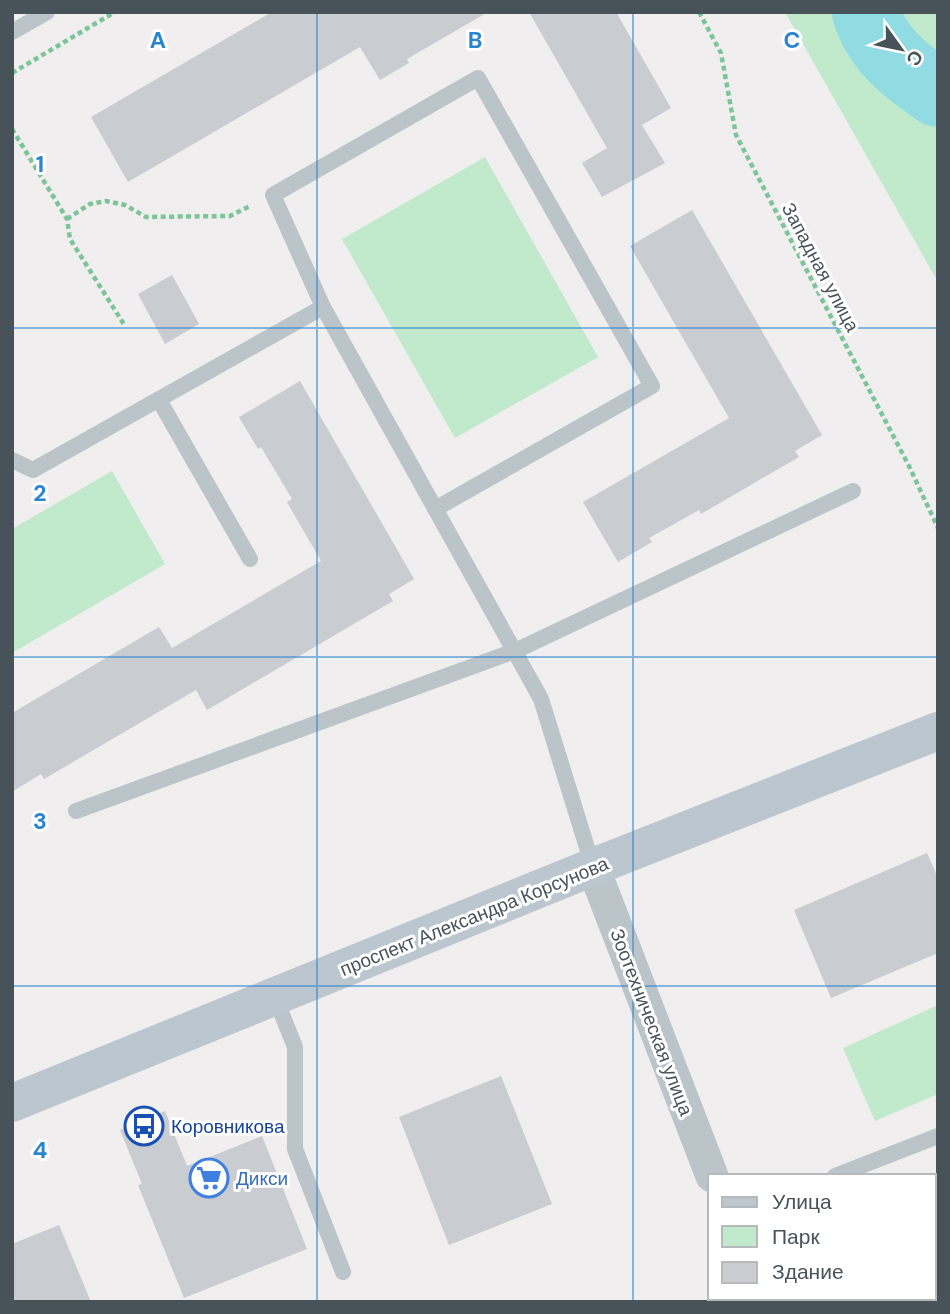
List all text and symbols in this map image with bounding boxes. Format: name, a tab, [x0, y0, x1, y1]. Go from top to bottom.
north arrow	[866, 14, 936, 84]
text: A	[150, 25, 166, 55]
text: B	[468, 25, 482, 55]
text: C	[784, 25, 800, 55]
text: С	[900, 45, 929, 71]
text: 1	[36, 149, 44, 179]
street label: Западная улица	[776, 198, 865, 336]
text: 2	[33, 478, 47, 508]
text: 3	[33, 806, 47, 836]
street label: проспект Александра Корсунова	[336, 851, 613, 982]
street label: Зоотехническая улица	[604, 925, 699, 1120]
bus stop icon: Коровникова	[123, 1105, 165, 1147]
place label: Коровникова	[171, 1114, 285, 1139]
text: 4	[33, 1135, 48, 1165]
supermarket icon: Дикси	[188, 1157, 230, 1199]
place label: Дикси	[236, 1166, 288, 1191]
legend	[708, 1174, 936, 1300]
text: Улица	[772, 1188, 832, 1216]
text: Парк	[772, 1223, 820, 1251]
text: Здание	[772, 1258, 844, 1286]

